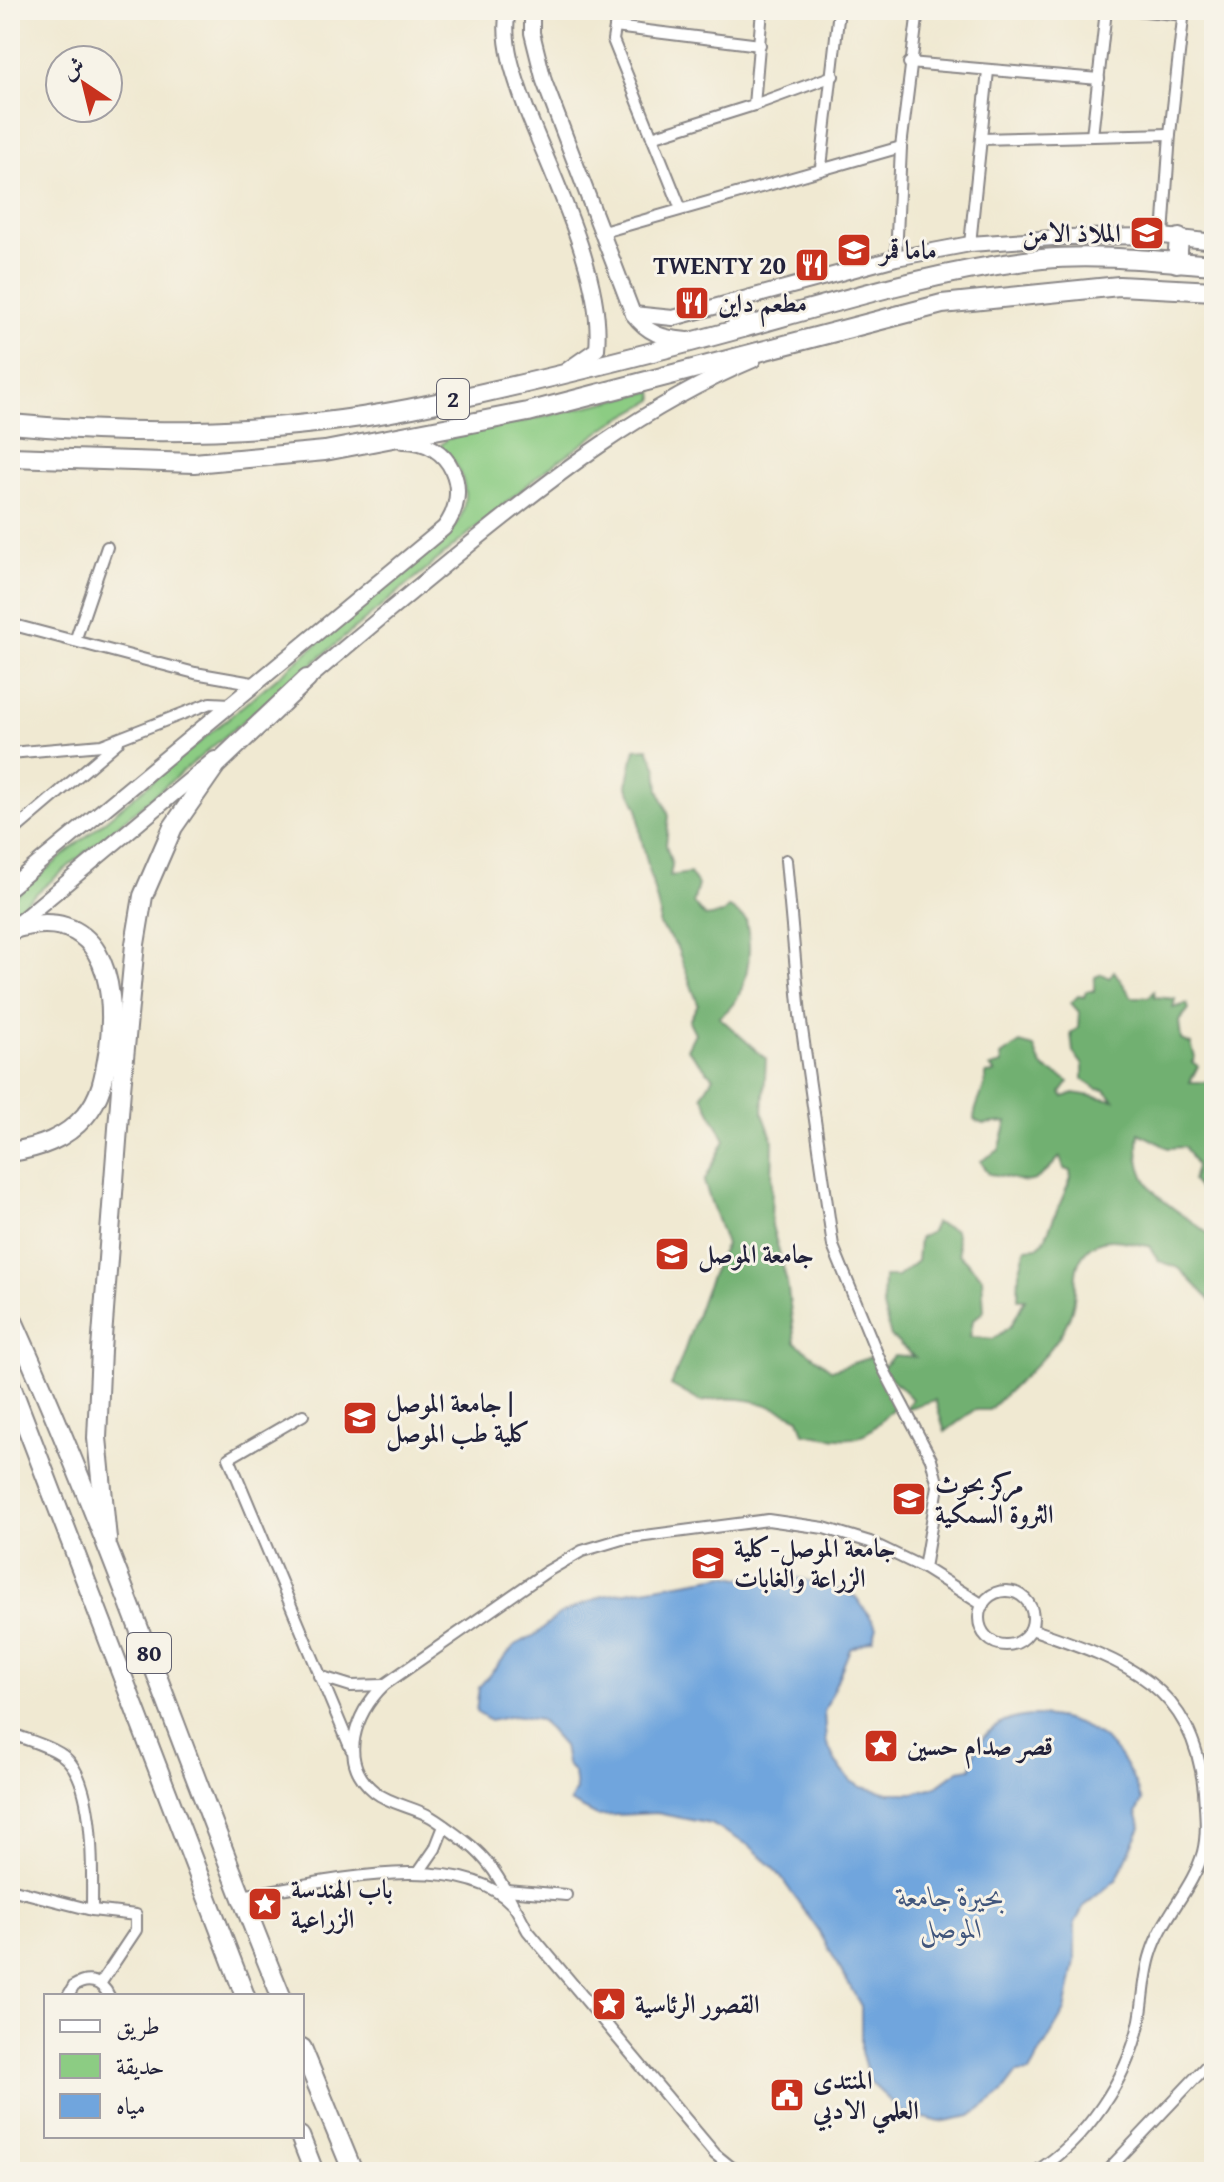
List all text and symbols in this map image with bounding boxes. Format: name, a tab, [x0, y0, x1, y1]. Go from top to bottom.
north arrow	[44, 44, 124, 124]
text: ش	[54, 48, 91, 87]
place label: الملاذ الامن	[1022, 213, 1121, 252]
school or university icon: الملاذ الامن	[1128, 214, 1166, 252]
place label: ماما قمر	[877, 230, 937, 269]
school or university icon: ماما قمر	[835, 231, 873, 269]
place label: TWENTY 20	[653, 245, 786, 284]
restaurant icon: TWENTY 20	[793, 246, 831, 284]
place label: مطعم داين	[718, 283, 807, 327]
restaurant icon: مطعم داين	[673, 284, 711, 322]
road number: 2	[437, 379, 469, 419]
place label: جامعة الموصل	[698, 1234, 814, 1273]
school or university icon: جامعة الموصل	[653, 1235, 691, 1273]
place label: جامعة الموصل | كلية طب الموصل	[386, 1383, 530, 1452]
school or university icon: جامعة الموصل | كلية طب الموصل	[341, 1399, 379, 1437]
place label: مركز بحوث الثروة السمكية	[935, 1464, 1054, 1533]
school or university icon: مركز بحوث الثروة السمكية	[890, 1480, 928, 1518]
place label: جامعة الموصل-كلية الزراعة والغابات	[734, 1528, 895, 1597]
school or university icon: جامعة الموصل-كلية الزراعة والغابات	[689, 1544, 727, 1582]
road number: 80	[127, 1633, 171, 1673]
place label: قصر صدام حسين	[907, 1726, 1053, 1769]
place icon: قصر صدام حسين	[862, 1727, 900, 1765]
place label: باب الهندسة الزراعية	[291, 1869, 393, 1938]
water label: بحيرة جامعة الموصل	[895, 1875, 1005, 1948]
place icon: باب الهندسة الزراعية	[246, 1885, 284, 1923]
place label: القصور الرئاسية	[635, 1984, 760, 2023]
place icon: القصور الرئاسية	[590, 1985, 628, 2023]
legend	[44, 1994, 304, 2138]
text: طريق	[116, 2008, 160, 2043]
text: حديقة	[116, 2048, 165, 2083]
place label: المنتدى العلمي الادبي	[812, 2060, 919, 2134]
public building icon: المنتدى العلمي الادبي	[768, 2076, 806, 2114]
text: مياه	[116, 2088, 146, 2123]

